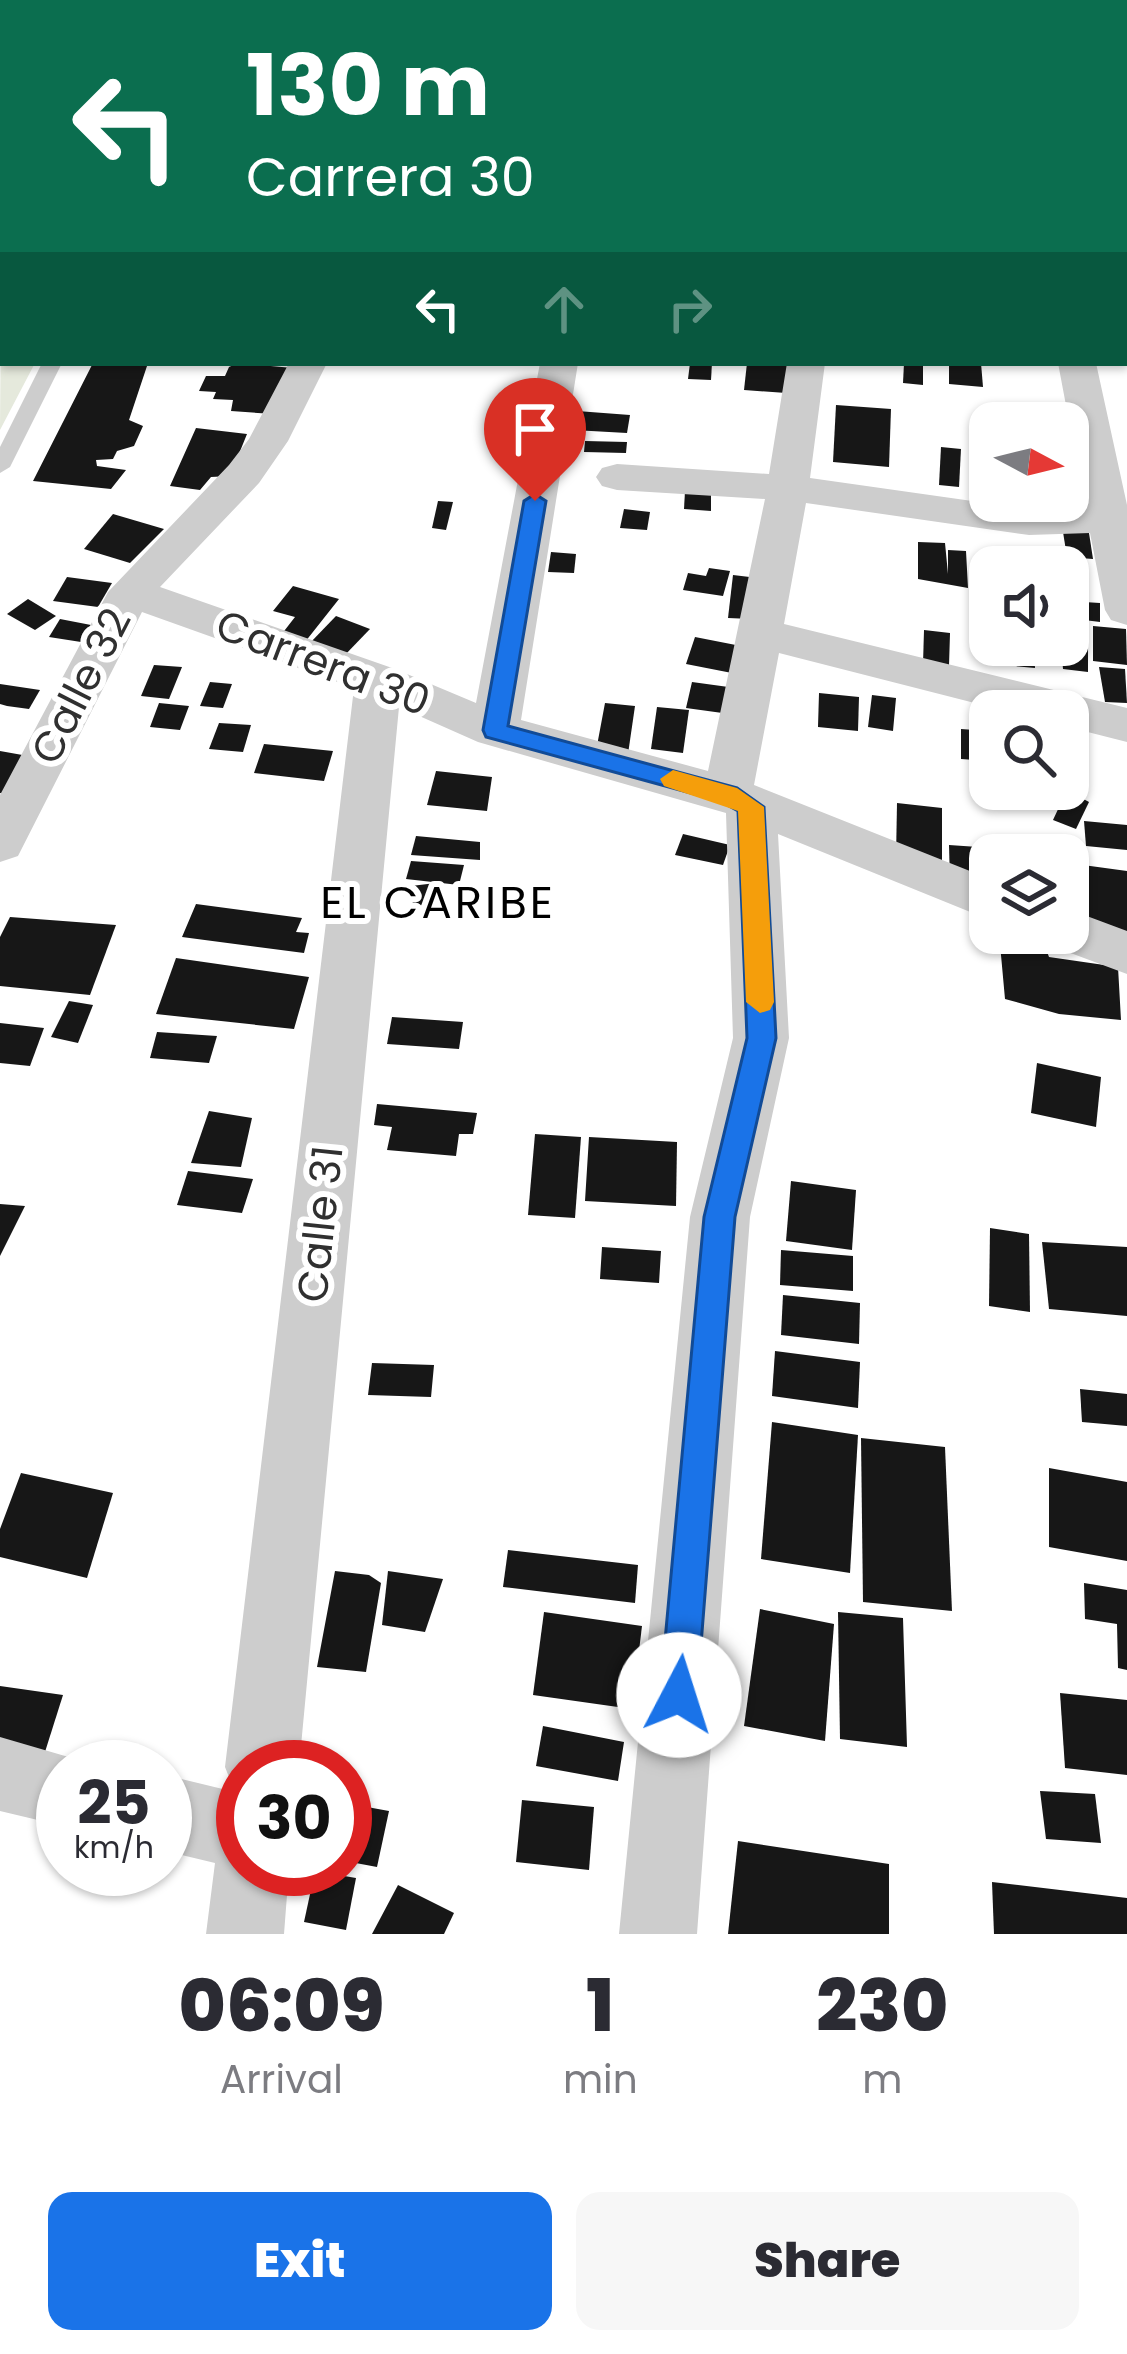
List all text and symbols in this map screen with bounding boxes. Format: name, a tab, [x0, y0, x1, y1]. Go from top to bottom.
text: 130 m	[246, 27, 490, 144]
icon: left	[48, 48, 204, 204]
text: Carrera 30	[246, 139, 535, 215]
icon: left	[405, 276, 471, 342]
icon: ahead	[531, 276, 597, 342]
icon: right	[657, 276, 723, 342]
pin	[484, 378, 586, 501]
icon: arrive	[502, 396, 568, 462]
north arrow	[969, 402, 1089, 522]
map controls	[969, 402, 1089, 954]
button: sound	[969, 546, 1089, 666]
street label: Carrera 30	[208, 595, 438, 731]
street label: Calle 32	[17, 598, 145, 774]
button: search	[969, 690, 1089, 810]
button: layers	[969, 834, 1089, 954]
district label: EL CARIBE	[320, 871, 556, 934]
street label: Calle 31	[282, 1143, 358, 1305]
position arrow	[616, 1632, 742, 1758]
speed limit sign: 30	[216, 1740, 372, 1896]
text: 25	[77, 1761, 151, 1845]
text: km/h	[74, 1826, 154, 1869]
text: 06:09	[179, 1955, 384, 2056]
text: 1	[586, 1955, 614, 2056]
text: 230	[816, 1955, 948, 2056]
text: Arrival	[220, 2052, 343, 2107]
text: min	[563, 2052, 638, 2107]
text: m	[862, 2052, 902, 2107]
button: Exit	[48, 2192, 552, 2330]
button: Share	[576, 2192, 1079, 2330]

